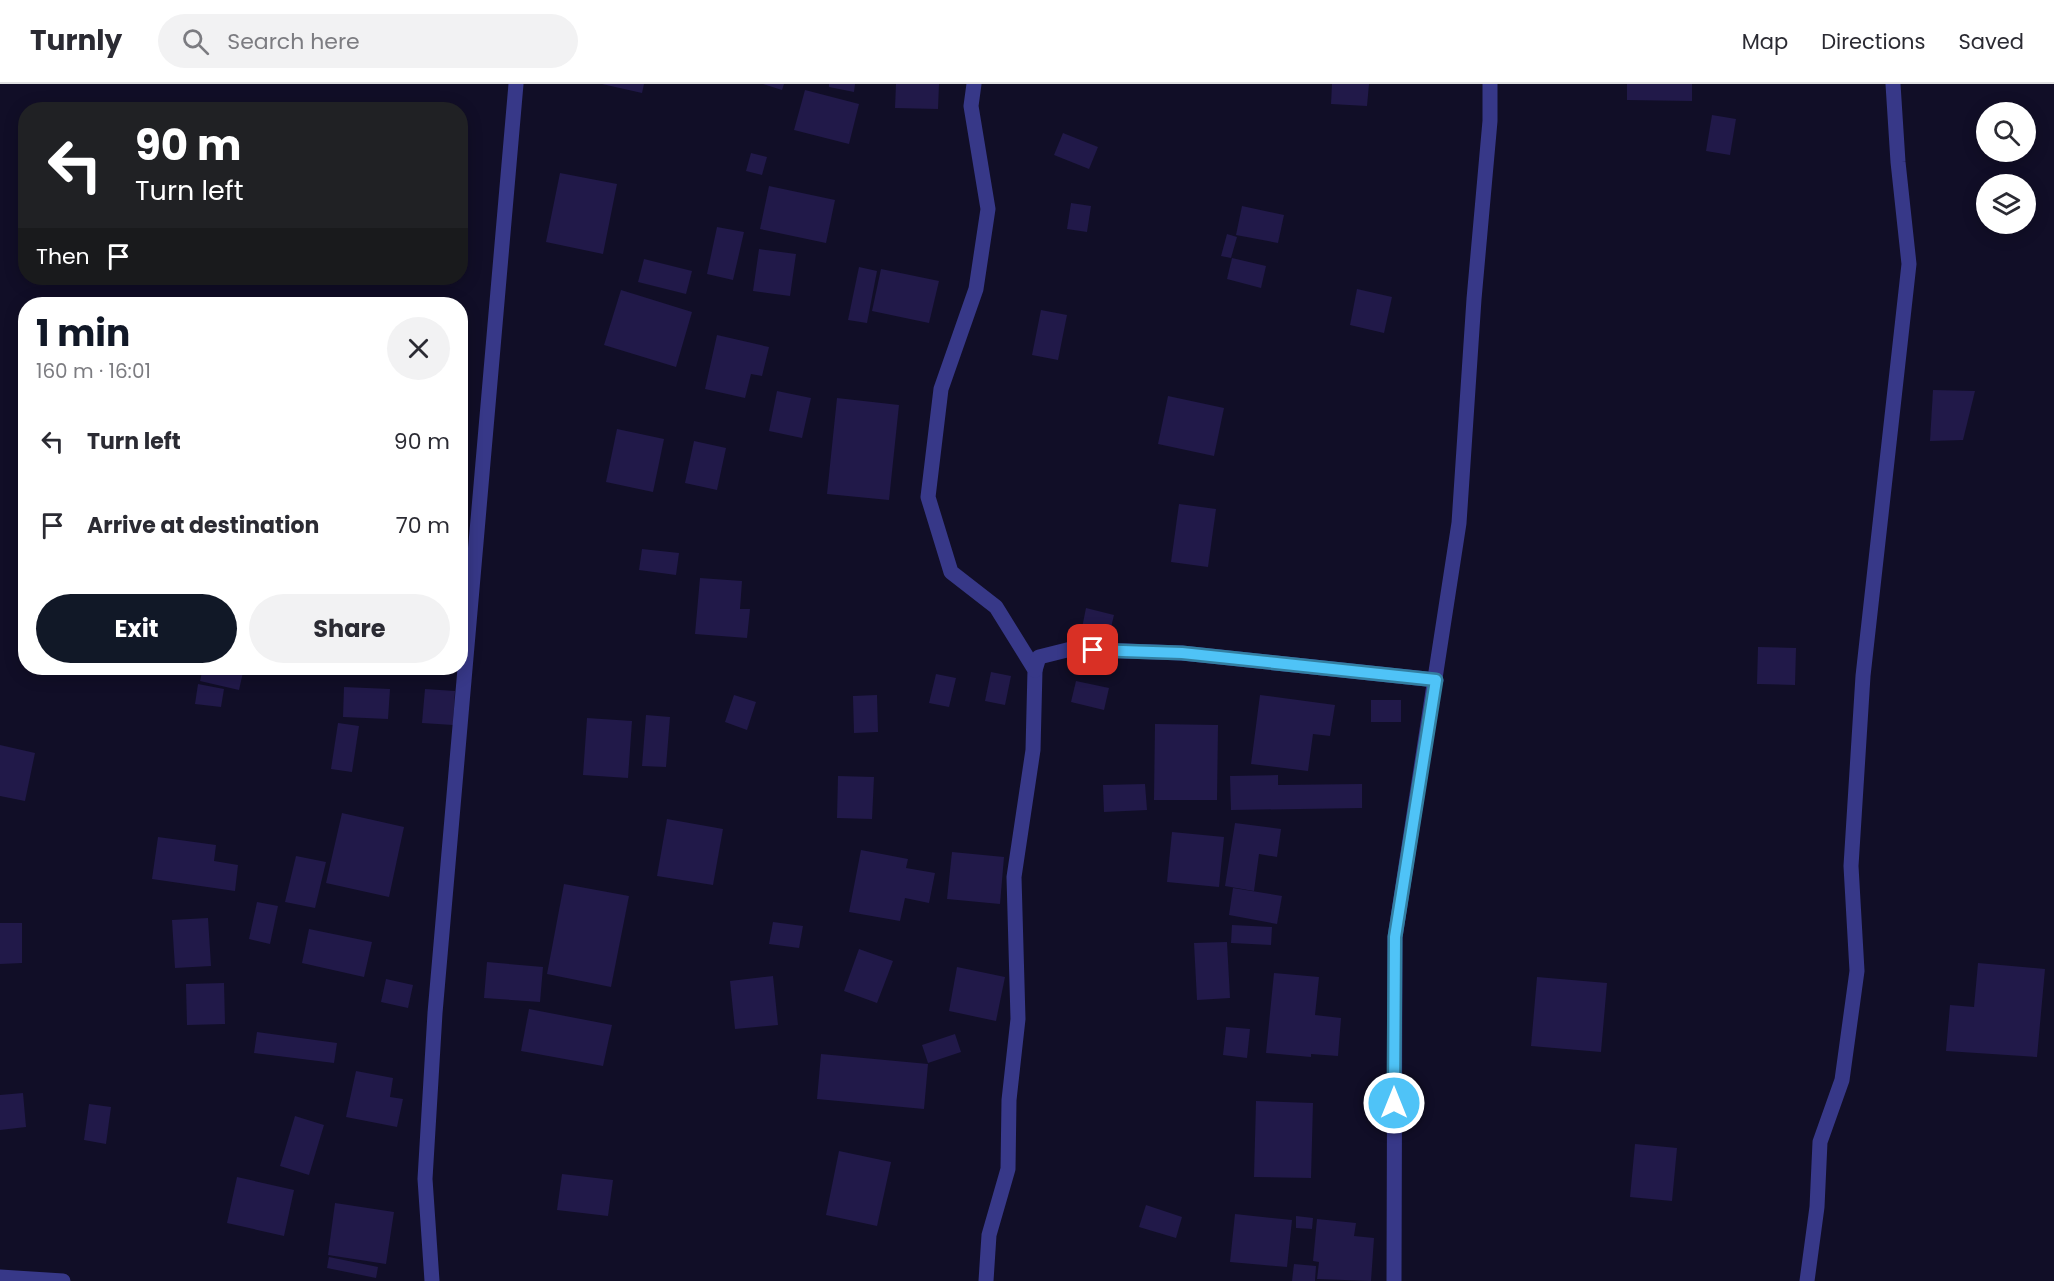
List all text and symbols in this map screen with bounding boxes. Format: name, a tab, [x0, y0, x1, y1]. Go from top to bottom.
search box	[158, 14, 578, 68]
text: Turnly	[30, 21, 122, 60]
icon: search	[179, 25, 212, 58]
text: Search here	[227, 26, 360, 57]
text: Map	[1742, 27, 1788, 56]
text: Directions	[1821, 27, 1925, 56]
text: Saved	[1958, 27, 2024, 56]
map controls	[1976, 102, 2036, 234]
button: search	[1976, 102, 2036, 162]
text: 90 m	[135, 116, 242, 175]
icon: left	[36, 126, 114, 204]
text: Turn left	[135, 172, 244, 209]
button: layers	[1976, 174, 2036, 234]
icon: arrive	[102, 240, 135, 273]
text: Then	[36, 241, 90, 272]
text: 1 min	[36, 308, 130, 359]
button: close	[387, 317, 450, 380]
text: 160 m · 16:01	[36, 357, 151, 385]
icon: left	[36, 425, 69, 458]
text: Turn left	[87, 426, 181, 457]
text: 90 m	[394, 426, 450, 457]
icon: arrive	[36, 509, 69, 542]
text: Arrive at destination	[87, 510, 319, 541]
text: 70 m	[396, 510, 450, 541]
button: Exit	[36, 594, 237, 663]
button: Share	[249, 594, 450, 663]
pin	[1067, 624, 1118, 675]
icon: arrive	[1076, 633, 1109, 666]
position arrow	[1362, 1071, 1426, 1135]

